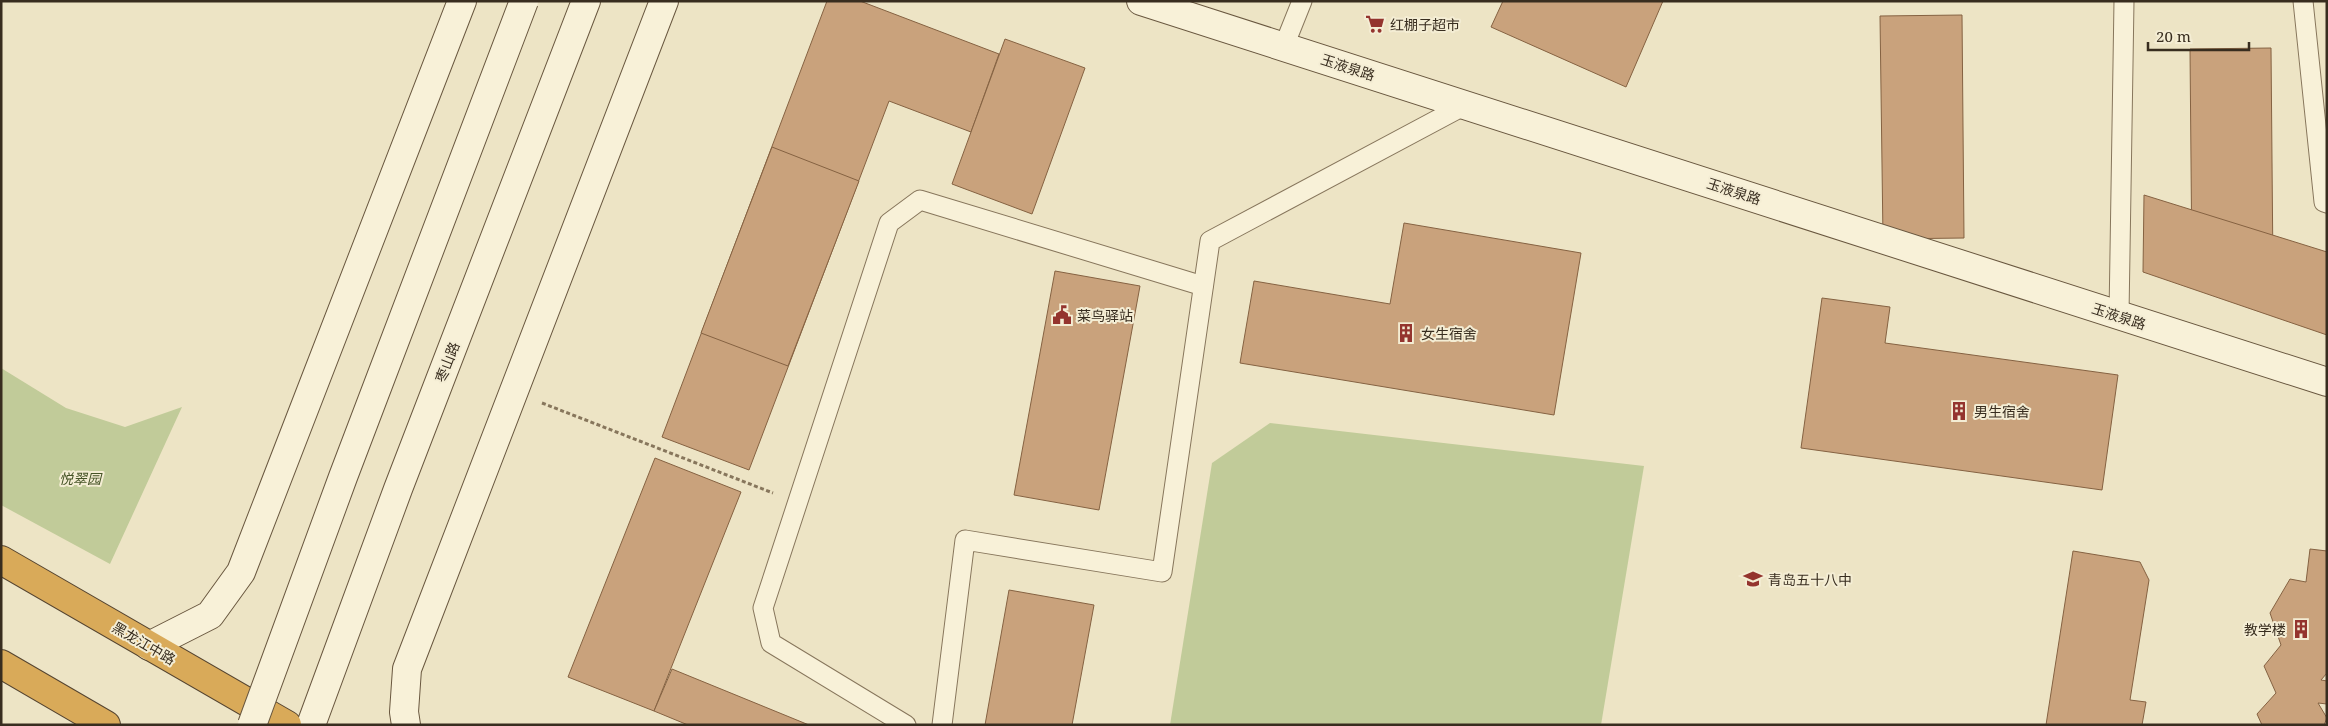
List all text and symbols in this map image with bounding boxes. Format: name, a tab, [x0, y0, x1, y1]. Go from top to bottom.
supermarket icon: 红棚子超市	[1364, 13, 1386, 35]
place label: 红棚子超市	[1390, 15, 1460, 34]
scale bar	[2148, 20, 2249, 52]
text: 20 m	[2156, 26, 2191, 46]
street label: 玉液泉路	[1318, 49, 1378, 85]
street label: 玉液泉路	[1704, 173, 1764, 209]
street label: 玉液泉路	[2089, 298, 2149, 334]
public building icon: 菜鸟驿站	[1051, 304, 1073, 326]
place label: 菜鸟驿站	[1077, 306, 1133, 325]
building icon: 女生宿舍	[1395, 322, 1417, 344]
place label: 女生宿舍	[1421, 324, 1477, 343]
street label: 枣山路	[431, 339, 463, 385]
building icon: 男生宿舍	[1948, 400, 1970, 422]
place label: 男生宿舍	[1974, 402, 2030, 421]
park label: 悦翠园	[59, 469, 103, 488]
school or university icon: 青岛五十八中	[1742, 568, 1764, 590]
place label: 青岛五十八中	[1768, 570, 1852, 589]
street label: 黑龙江中路	[109, 617, 179, 669]
building icon: 教学楼	[2290, 618, 2312, 640]
place label: 教学楼	[2244, 620, 2286, 639]

